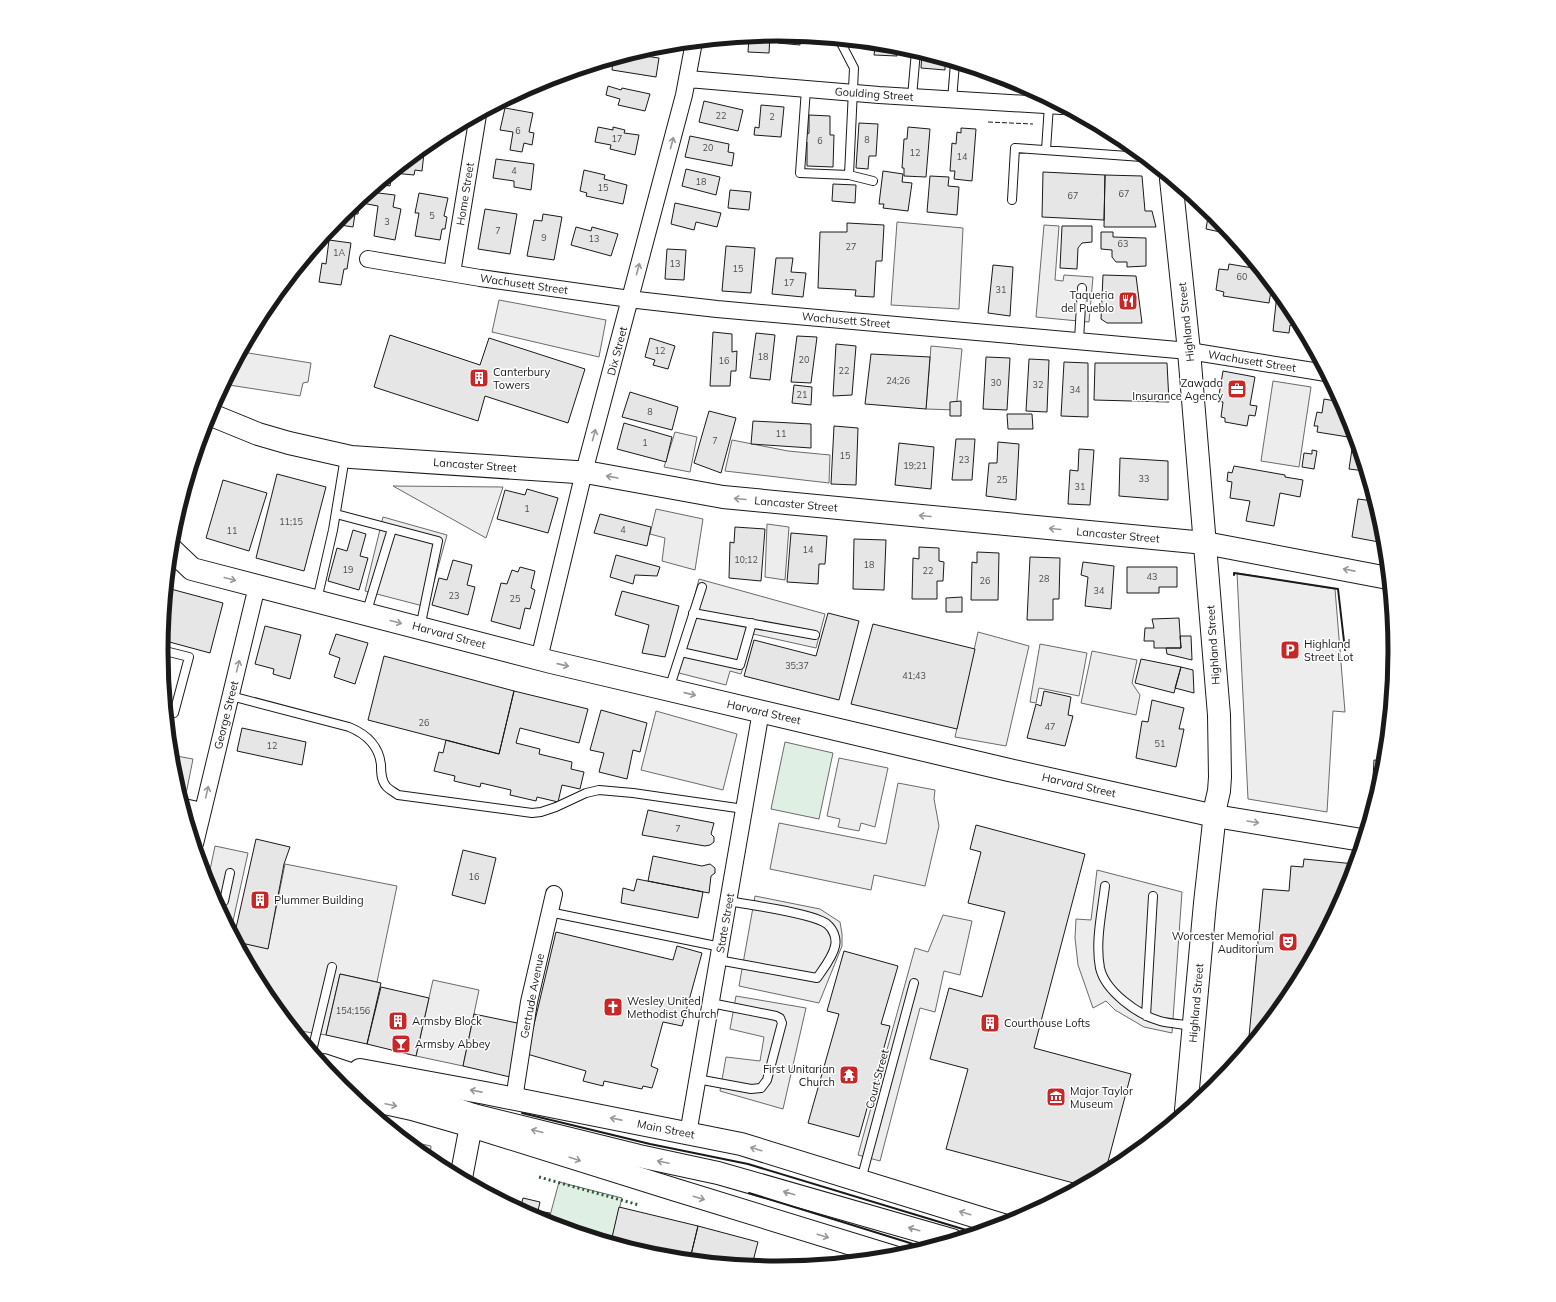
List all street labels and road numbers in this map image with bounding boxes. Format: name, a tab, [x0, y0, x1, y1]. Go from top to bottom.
street label: Goulding Street	[834, 84, 914, 104]
street label: Home Street	[453, 161, 477, 227]
street label: Wachusett Street	[479, 271, 569, 297]
street label: Highland Street	[1175, 282, 1197, 362]
street label: Wachusett Street	[801, 309, 891, 331]
street label: Dix Street	[604, 325, 630, 377]
street label: Wachusett Street	[1207, 347, 1297, 375]
street label: Lancaster Street	[433, 455, 517, 475]
street label: Lancaster Street	[754, 493, 838, 515]
street label: Lancaster Street	[1076, 524, 1160, 546]
street label: Highland Street	[1203, 605, 1223, 685]
street label: Harvard Street	[411, 618, 487, 652]
street label: George Street	[211, 679, 241, 751]
street label: Harvard Street	[726, 697, 802, 727]
street label: Harvard Street	[1041, 770, 1117, 800]
street label: State Street	[713, 892, 737, 954]
street label: Gertrude Avenue	[517, 952, 547, 1040]
street label: Highland Street	[1186, 963, 1206, 1043]
street label: Court Street	[862, 1047, 892, 1110]
street label: Main Street	[636, 1117, 696, 1141]

